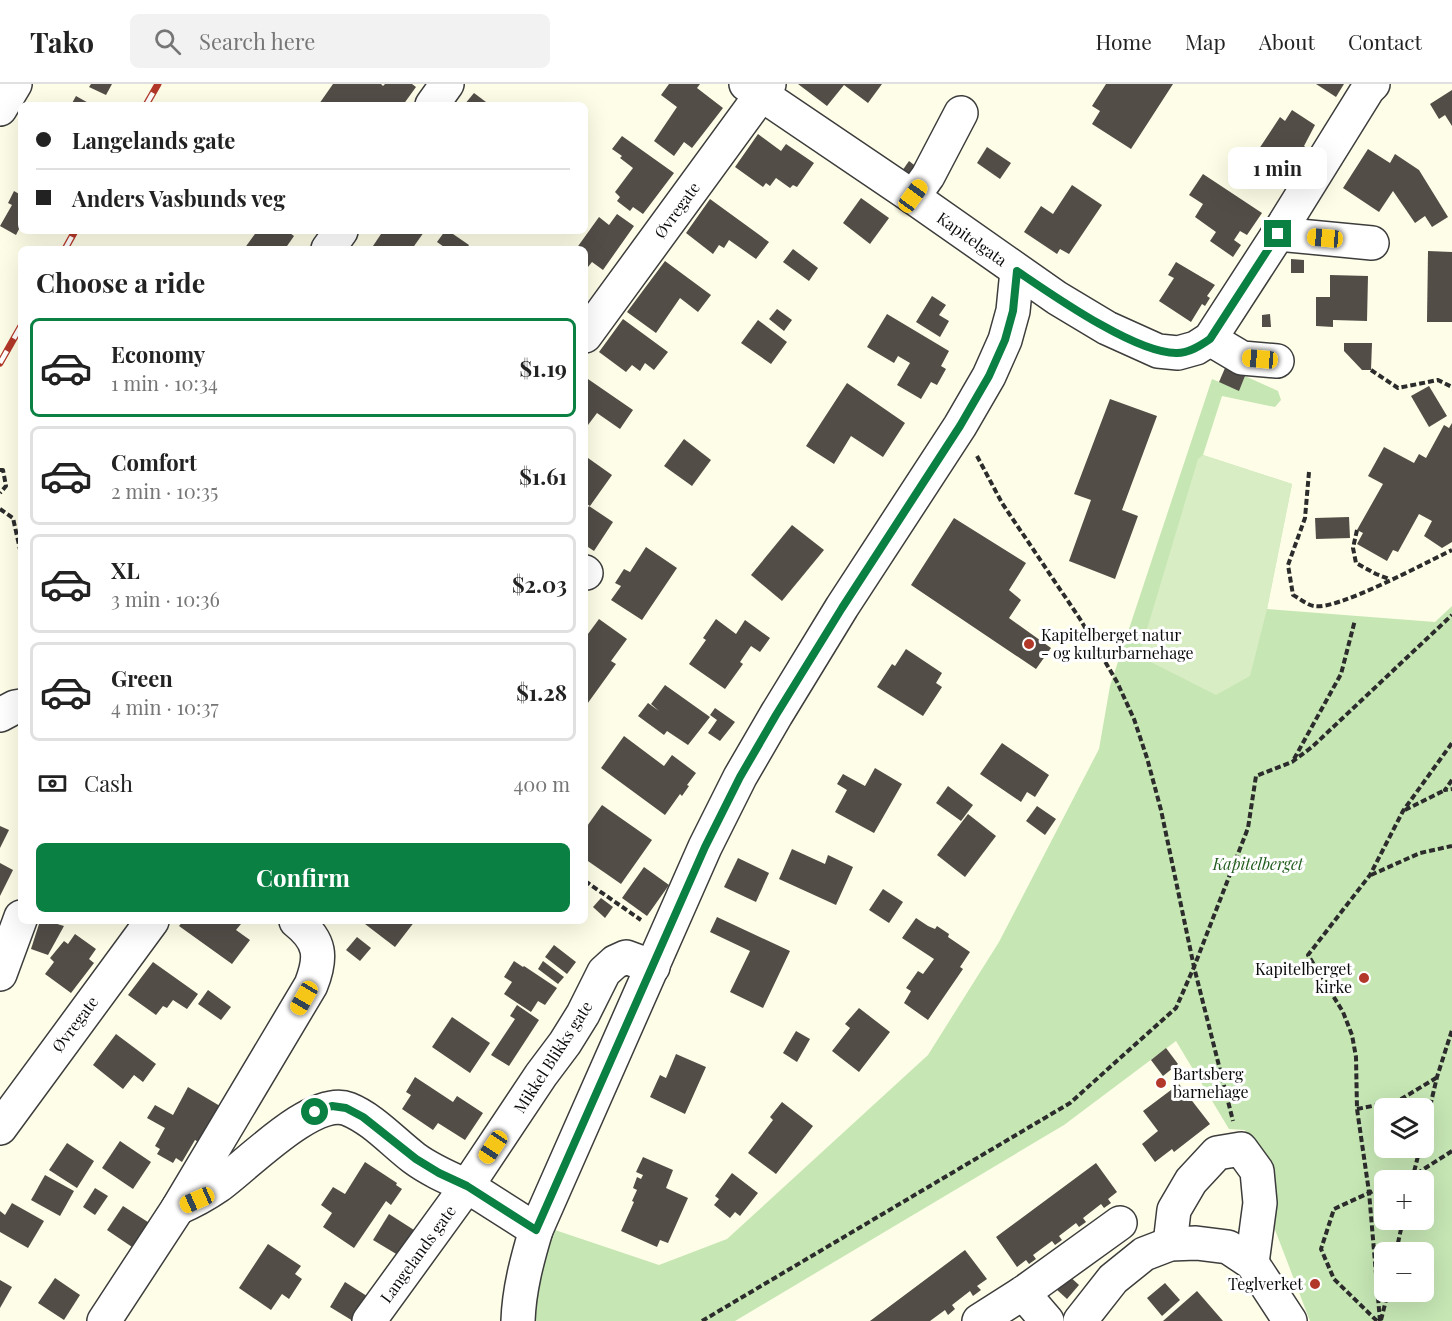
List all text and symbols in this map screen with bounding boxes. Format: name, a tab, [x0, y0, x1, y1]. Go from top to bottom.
search box	[130, 14, 550, 68]
text: Tako	[30, 23, 94, 60]
icon: search	[151, 25, 184, 58]
text: Search here	[199, 26, 315, 56]
text: Home	[1096, 27, 1152, 55]
text: Map	[1185, 27, 1226, 55]
text: About	[1259, 27, 1315, 55]
text: Contact	[1348, 27, 1422, 55]
text: Langelands gate	[72, 125, 235, 155]
callout: 1 min	[1228, 147, 1328, 189]
text: 1 min	[1253, 154, 1302, 181]
car	[895, 176, 931, 216]
street label: Øvregate	[649, 177, 704, 242]
text: Anders Vasbunds veg	[72, 183, 285, 213]
street label: Kapitelgata	[933, 207, 1011, 270]
route end	[1264, 220, 1291, 247]
car	[1306, 227, 1344, 249]
text: Choose a ride	[36, 264, 205, 300]
text: Economy	[111, 339, 205, 369]
icon: car	[39, 341, 93, 395]
car	[1241, 348, 1279, 370]
text: $1.19	[519, 353, 567, 383]
text: 1 min · 10:34	[111, 369, 218, 396]
text: Comfort	[111, 447, 197, 477]
icon: car	[39, 449, 93, 503]
text: $1.61	[519, 461, 567, 491]
text: 2 min · 10:35	[111, 477, 218, 504]
text: XL	[111, 555, 140, 585]
icon: car	[39, 557, 93, 611]
text: $2.03	[512, 569, 567, 599]
text: 3 min · 10:36	[111, 585, 220, 612]
place label: Kapitelberget natur - og kulturbarnehage	[1041, 624, 1194, 663]
marker: Kapitelberget natur - og kulturbarnehage	[1022, 637, 1036, 651]
text: Green	[111, 663, 173, 693]
icon: car	[39, 665, 93, 719]
text: $1.28	[516, 677, 567, 707]
text: 4 min · 10:37	[111, 693, 219, 720]
icon: cash	[36, 767, 69, 800]
text: Cash	[84, 768, 133, 798]
text: 400 m	[513, 770, 570, 797]
button: Confirm	[36, 843, 570, 912]
park label: Kapitelberget	[1212, 853, 1304, 874]
place label: Kapitelberget kirke	[1255, 958, 1352, 997]
marker: Kapitelberget kirke	[1357, 971, 1371, 985]
car	[287, 978, 321, 1018]
street label: Øvregate	[47, 992, 102, 1056]
street label: Mikkel Blikks gate	[509, 997, 597, 1117]
place label: Bartsberg barnehage	[1173, 1063, 1249, 1102]
marker: Bartsberg barnehage	[1154, 1076, 1168, 1090]
route start	[301, 1098, 328, 1125]
map controls	[1374, 1098, 1434, 1302]
button: layers	[1374, 1098, 1434, 1158]
car	[475, 1127, 511, 1167]
button: +	[1374, 1170, 1434, 1230]
car	[177, 1184, 217, 1216]
street label: Langelands gate	[375, 1201, 460, 1307]
button: −	[1374, 1242, 1434, 1302]
place label: Teglverket	[1228, 1273, 1303, 1294]
marker: Teglverket	[1308, 1277, 1322, 1291]

